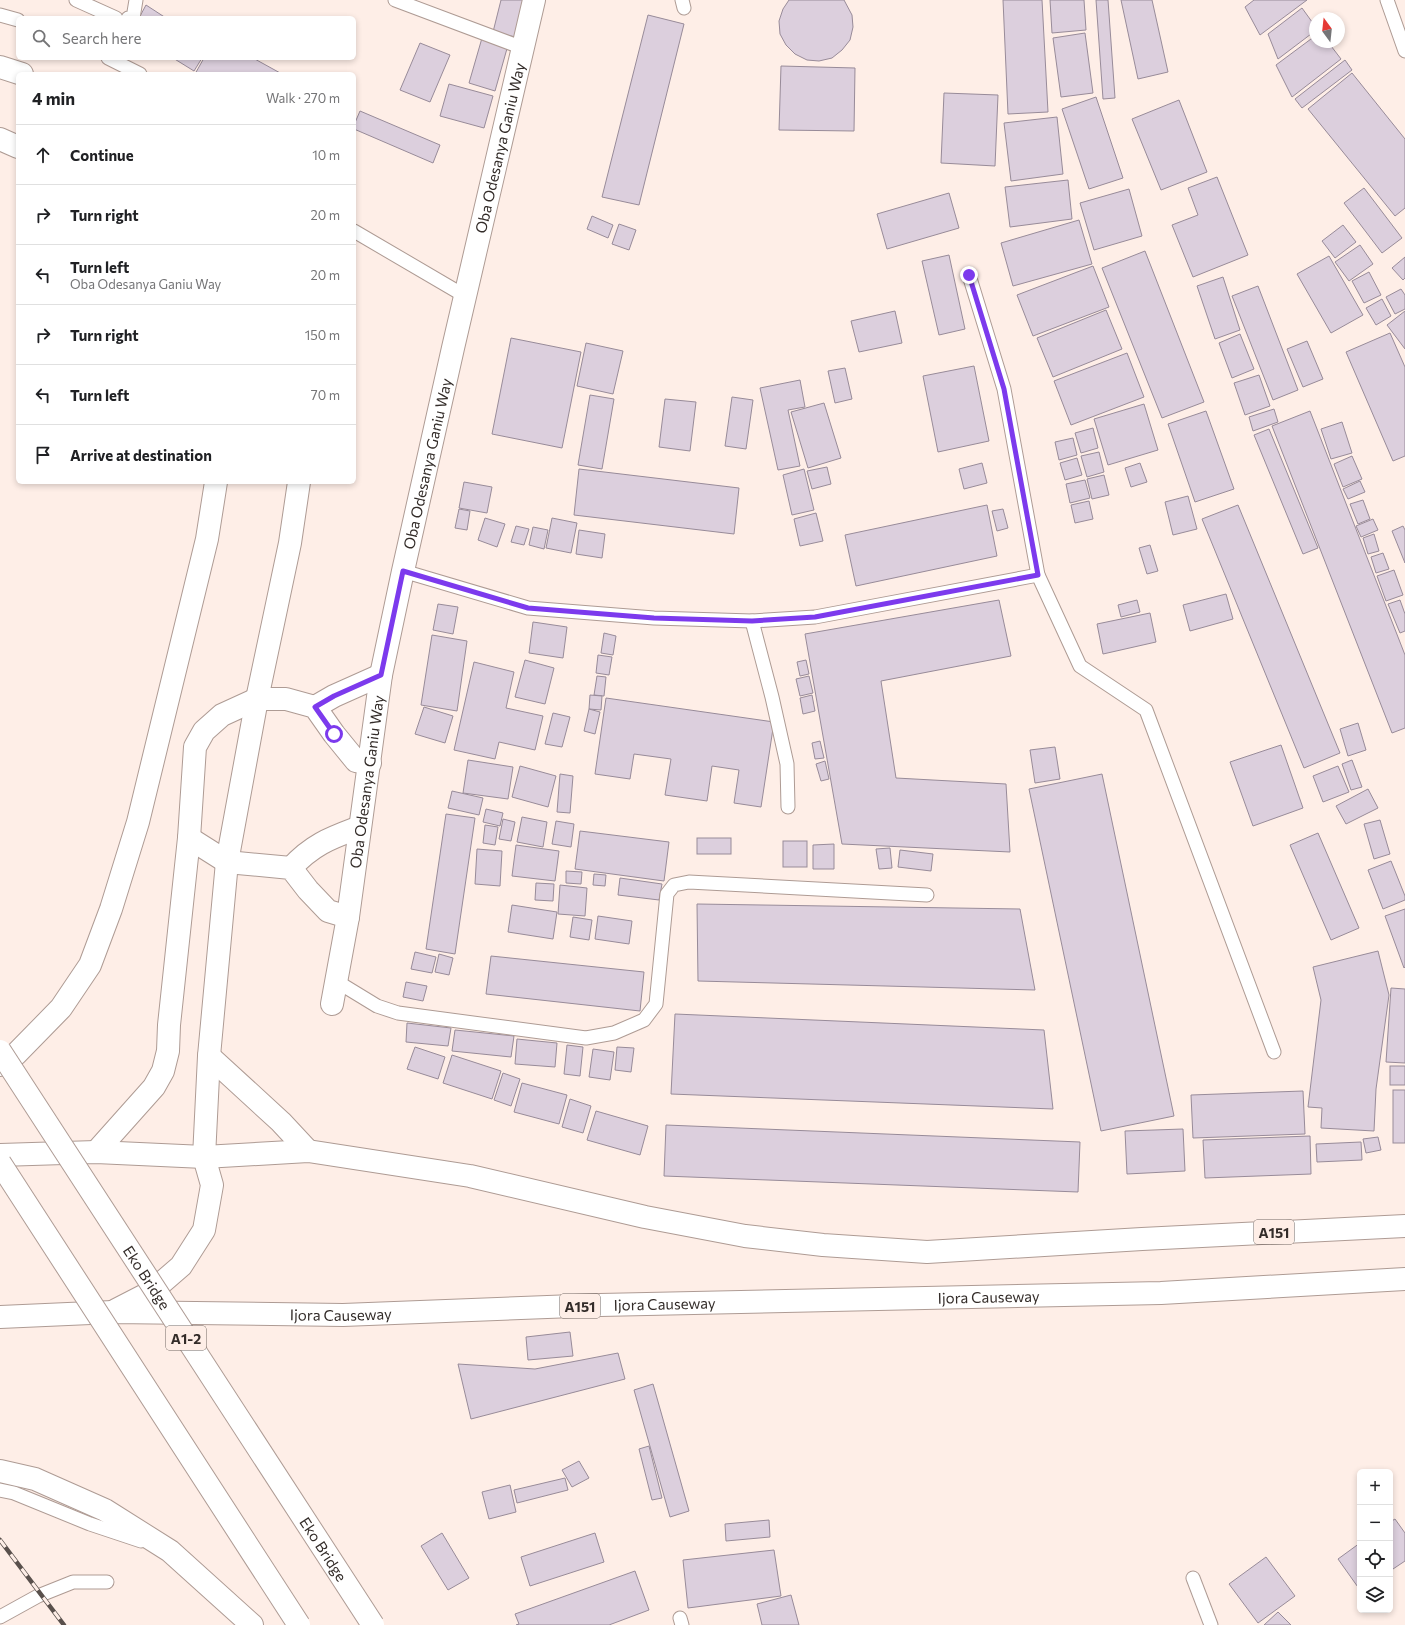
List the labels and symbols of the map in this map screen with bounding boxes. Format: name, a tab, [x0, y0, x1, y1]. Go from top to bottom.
north arrow	[1309, 12, 1345, 48]
street label: Oba Odesanya Ganiu Way	[471, 61, 528, 235]
route end	[960, 266, 978, 284]
street label: Oba Odesanya Ganiu Way	[399, 376, 455, 551]
street label: Oba Odesanya Ganiu Way	[346, 694, 387, 870]
route start	[325, 725, 343, 743]
road number: A151	[1254, 1220, 1294, 1244]
street label: Eko Bridge	[120, 1242, 175, 1313]
street label: Ijora Causeway	[937, 1287, 1040, 1307]
road number: A151	[560, 1294, 600, 1318]
street label: Ijora Causeway	[613, 1294, 716, 1314]
street label: Ijora Causeway	[290, 1304, 392, 1324]
road number: A1-2	[166, 1326, 206, 1350]
street label: Eko Bridge	[296, 1514, 351, 1585]

